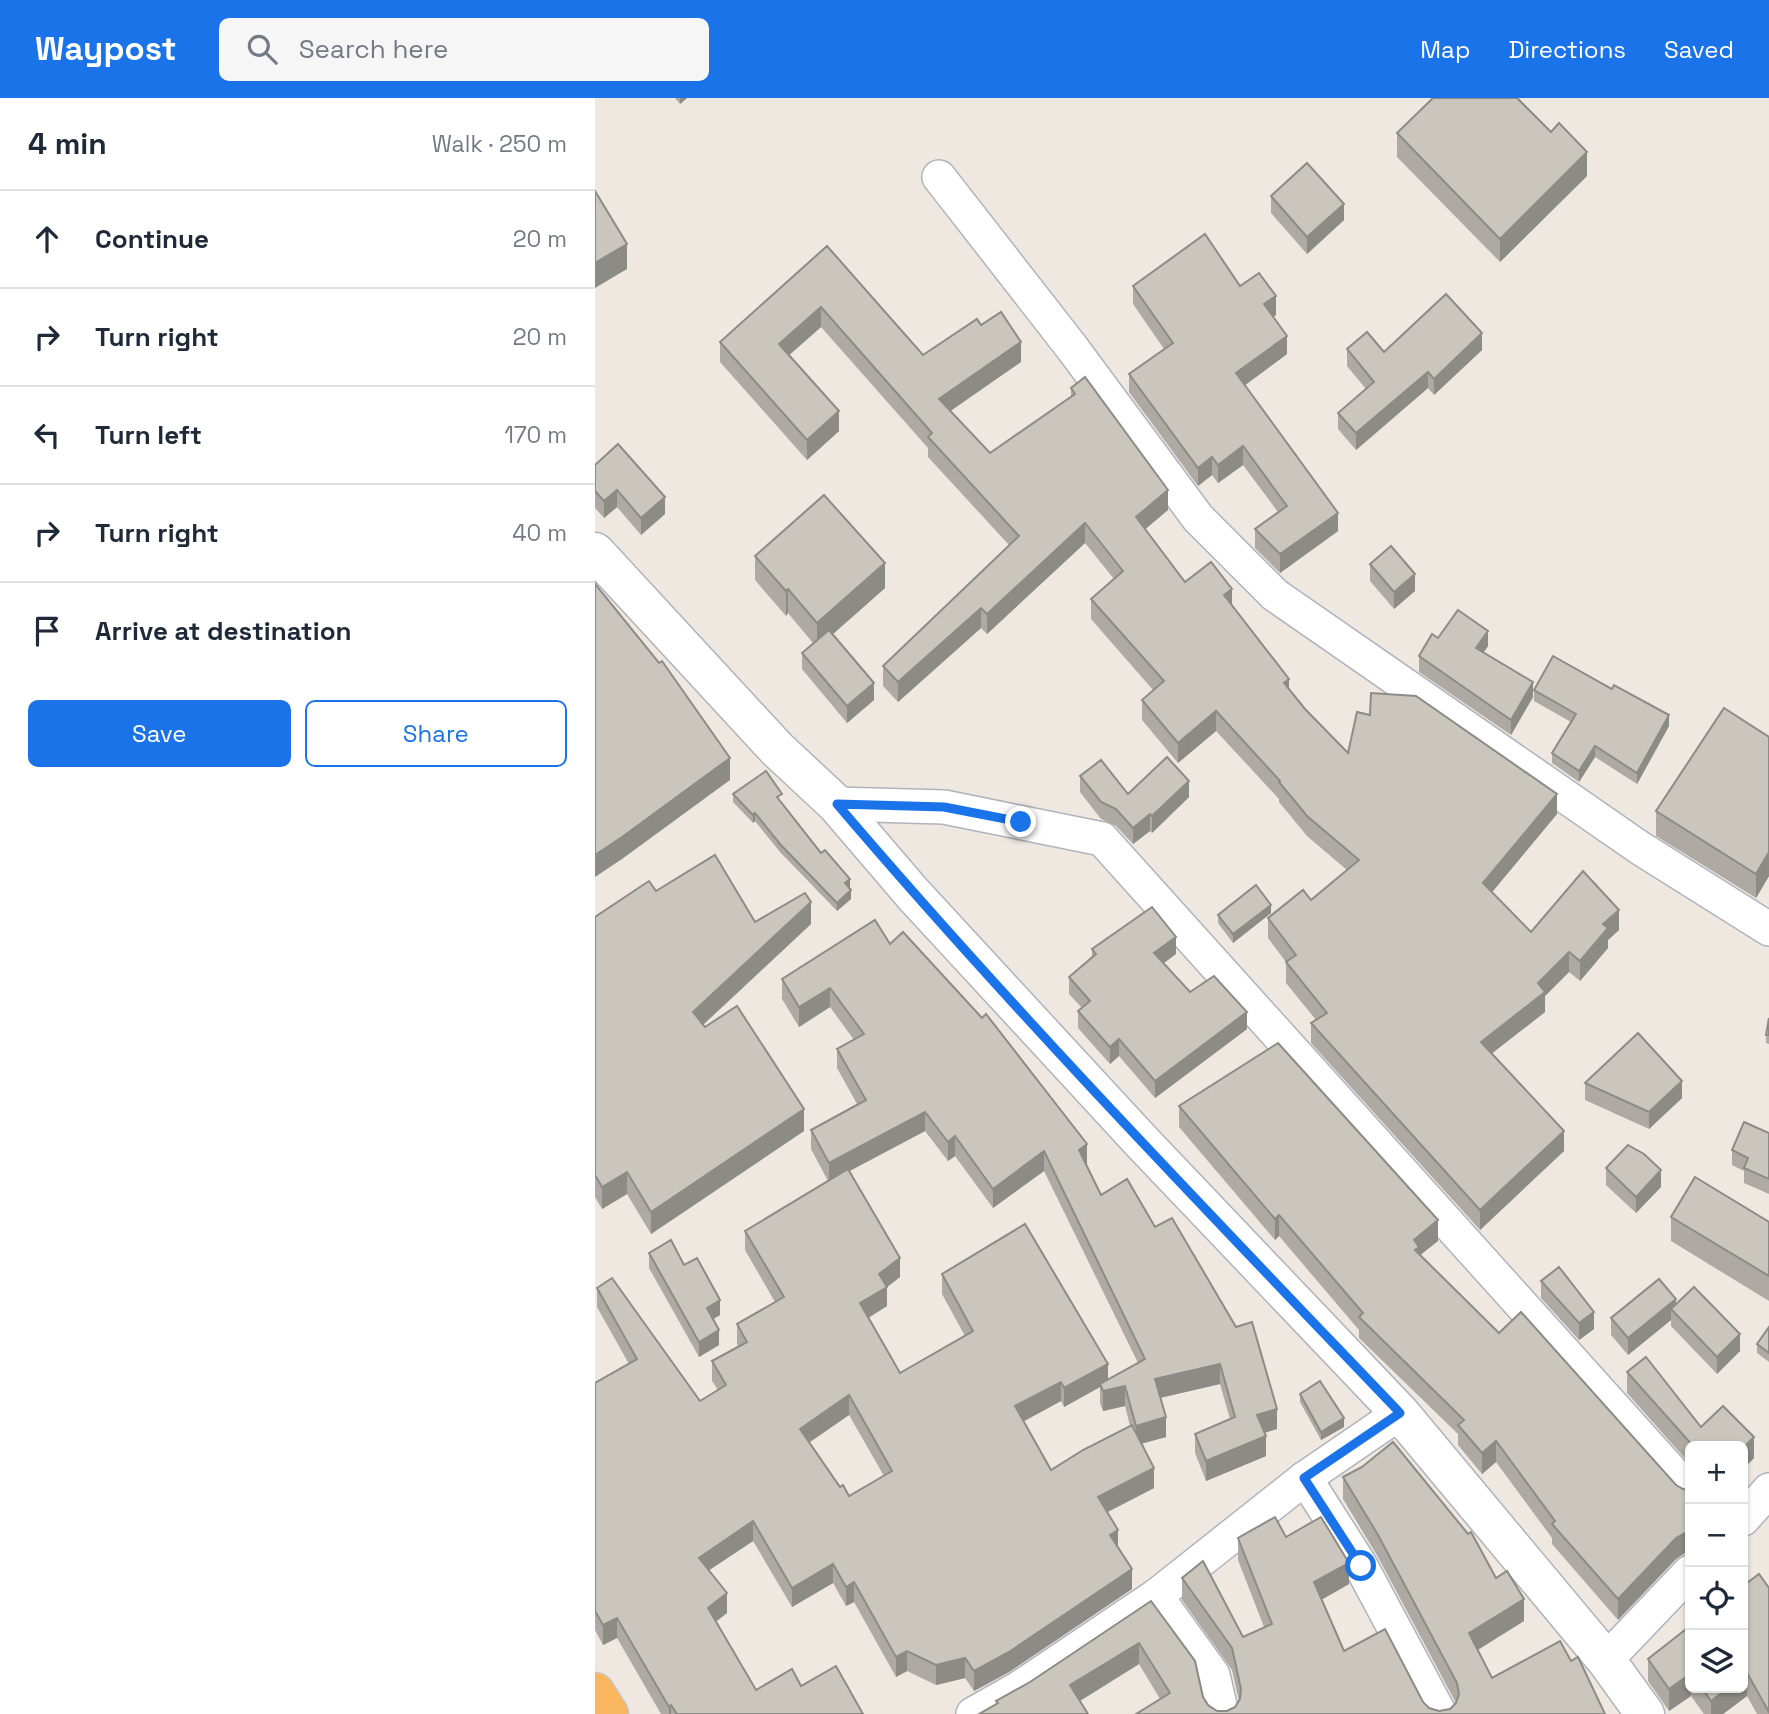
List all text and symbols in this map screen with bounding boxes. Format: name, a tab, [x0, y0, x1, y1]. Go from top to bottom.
search box	[219, 18, 709, 81]
text: Waypost	[35, 28, 177, 70]
icon: search	[243, 30, 281, 68]
text: Search here	[299, 32, 448, 66]
text: Map	[1420, 34, 1470, 65]
text: Directions	[1508, 34, 1626, 65]
text: Saved	[1664, 34, 1734, 65]
text: 4 min	[28, 124, 107, 163]
text: Walk · 250 m	[432, 129, 567, 159]
icon: ahead	[28, 220, 66, 258]
text: Continue	[95, 222, 209, 256]
text: 20 m	[513, 224, 567, 254]
icon: right	[28, 318, 66, 356]
text: Turn right	[95, 320, 219, 354]
text: 20 m	[513, 322, 567, 352]
icon: left	[28, 416, 66, 454]
text: Turn left	[95, 418, 202, 452]
text: 170 m	[504, 420, 567, 450]
icon: right	[28, 514, 66, 552]
text: Turn right	[95, 516, 219, 550]
text: 40 m	[512, 518, 567, 548]
icon: arrive	[28, 612, 66, 650]
text: Arrive at destination	[95, 614, 352, 648]
button: Save	[28, 700, 291, 767]
button: Share	[305, 700, 567, 767]
route end	[1005, 806, 1036, 837]
map controls	[1685, 1441, 1748, 1693]
button: +	[1685, 1441, 1748, 1504]
button: −	[1685, 1504, 1748, 1567]
route start	[1345, 1550, 1376, 1581]
button: locate	[1685, 1567, 1748, 1630]
button: layers	[1685, 1630, 1748, 1693]

